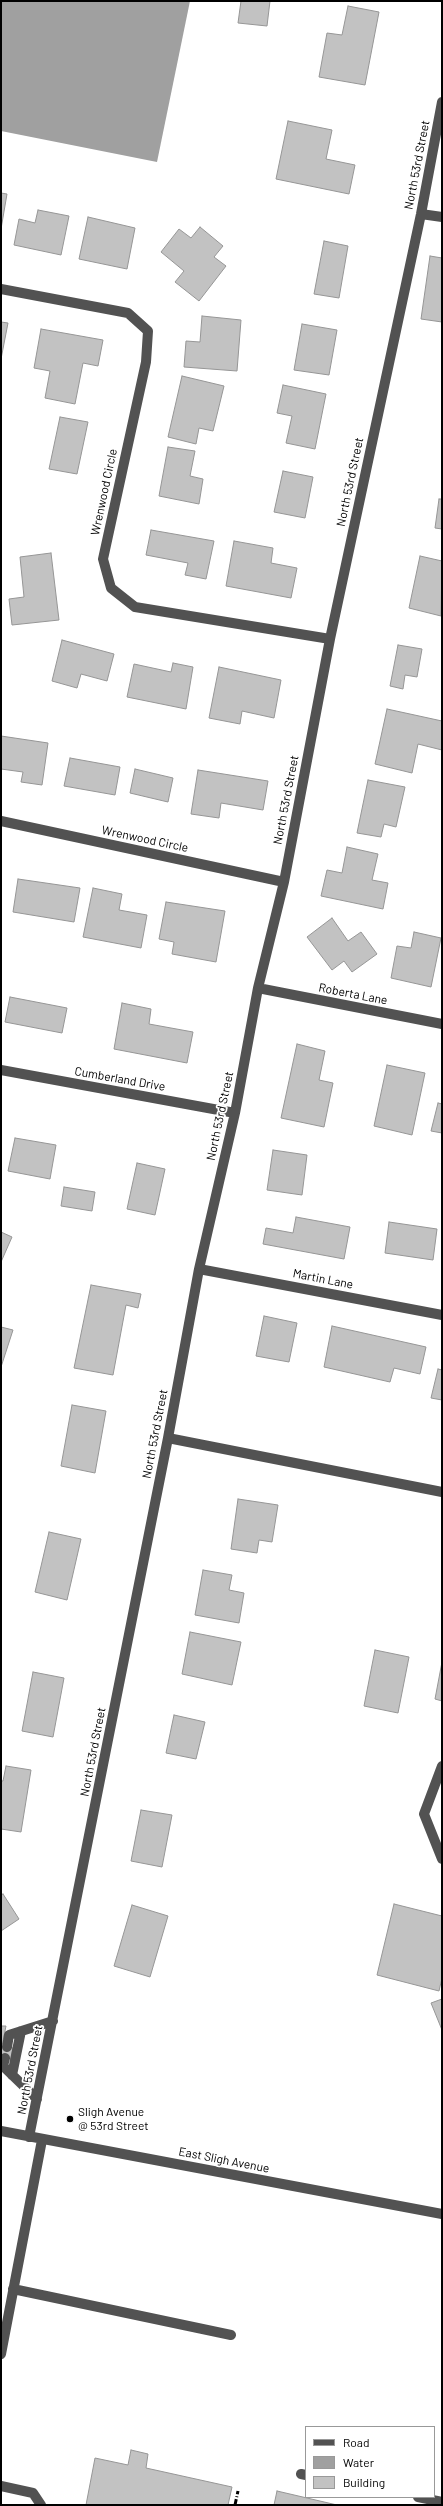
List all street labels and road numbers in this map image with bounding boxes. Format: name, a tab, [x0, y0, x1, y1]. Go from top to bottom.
street label: North 53rd Street	[401, 119, 433, 211]
street label: North 53rd Street	[334, 436, 366, 528]
street label: Wrenwood Circle	[88, 447, 120, 537]
street label: North 53rd Street	[270, 754, 302, 846]
street label: Wrenwood Circle	[100, 823, 190, 855]
street label: Roberta Lane	[317, 980, 389, 1008]
street label: Cumberland Drive	[74, 1064, 166, 1094]
street label: North 53rd Street	[204, 1070, 236, 1162]
street label: Martin Lane	[292, 1266, 354, 1292]
street label: North 53rd Street	[139, 1388, 171, 1480]
street label: North 53rd Street	[77, 1706, 109, 1798]
street label: North 53rd Street	[14, 2024, 46, 2116]
street label: East Sligh Avenue	[177, 2144, 271, 2176]

